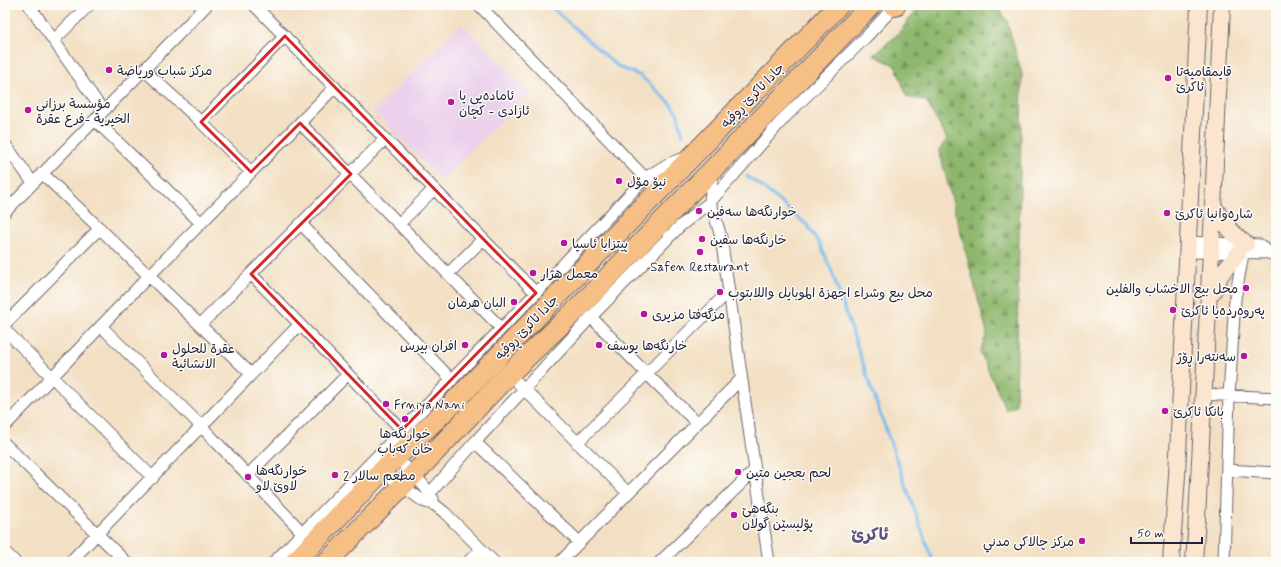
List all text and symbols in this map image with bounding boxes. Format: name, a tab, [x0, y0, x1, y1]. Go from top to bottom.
street label: جادا ئاکرێ ڕوڤیە	[718, 60, 789, 133]
place label: مركز شباب ورياضة	[117, 63, 212, 80]
place label: قایمقامیەتا ئاکرێ	[1176, 64, 1232, 96]
marker: مركز شباب ورياضة	[104, 65, 114, 75]
marker: قایمقامیەتا ئاکرێ	[1163, 73, 1173, 83]
place label: ئامادەیی یا ئازادی - کچان	[459, 88, 530, 120]
place label: مؤسسة برزانى الخيرية -فرع عقرة	[36, 96, 130, 128]
marker: ئامادەیی یا ئازادی - کچان	[446, 97, 456, 107]
marker: مؤسسة برزانى الخيرية -فرع عقرة	[23, 105, 33, 115]
place label: نیۆ مۆل	[627, 174, 666, 191]
marker: نیۆ مۆل	[614, 176, 624, 186]
place label: خوارنگەھا سەفین	[707, 204, 797, 221]
marker: خوارنگەھا سەفین	[694, 206, 704, 216]
place label: شارەوانیا ئاکرێ	[1175, 206, 1253, 223]
marker: شارەوانیا ئاکرێ	[1162, 208, 1172, 218]
place label: خارنگەها سفين	[710, 232, 787, 249]
marker: خارنگەها سفين	[697, 234, 707, 244]
place label: پیتزایا ئاسیا	[572, 236, 628, 253]
marker: پیتزایا ئاسیا	[559, 238, 569, 248]
marker: Safen Restaurant	[695, 247, 705, 257]
place label: Safen Restaurant	[650, 259, 750, 276]
place label: معمل هژار	[540, 266, 598, 283]
marker: معمل هژار	[528, 268, 538, 278]
place label: محل بيع الاخشاب والفلين	[1106, 281, 1238, 299]
marker: محل بيع الاخشاب والفلين	[1241, 283, 1251, 293]
place label: محل بيع وشراء اجهزة الموبايل واللابتوب	[728, 285, 933, 303]
marker: محل بيع وشراء اجهزة الموبايل واللابتوب	[715, 287, 725, 297]
street label: جادا ئاکرێ ڕوڤیە	[492, 292, 563, 365]
place label: البان هرمان	[448, 295, 506, 312]
marker: البان هرمان	[509, 297, 519, 307]
place label: پەروەردەیا ئاكرێ	[1181, 303, 1265, 320]
marker: پەروەردەیا ئاكرێ	[1168, 305, 1178, 315]
place label: مزگەفتا مزیری	[652, 307, 725, 324]
marker: مزگەفتا مزیری	[639, 309, 649, 319]
place label: افران بيرس	[400, 338, 457, 355]
place label: خارنگەها یوسف	[607, 338, 687, 355]
marker: افران بيرس	[460, 340, 470, 350]
marker: خارنگەها یوسف	[594, 340, 604, 350]
place label: عقرة للحلول الانشائیة	[172, 341, 235, 373]
place label: سەنتەرا ڕۆژ	[1176, 349, 1236, 367]
marker: عقرة للحلول الانشائیة	[159, 350, 169, 360]
marker: سەنتەرا ڕۆژ	[1239, 351, 1249, 361]
place label: Frniya Nani	[394, 397, 465, 414]
marker: Frniya Nani	[381, 399, 391, 409]
place label: بانکا ئاکرێ	[1173, 404, 1224, 421]
marker: بانکا ئاکرێ	[1160, 406, 1170, 416]
marker: خوارنگەھا خان كەباب	[400, 414, 410, 424]
place label: خوارنگەھا خان كەباب	[377, 426, 433, 458]
place label: خوارنگەھا لاوێ لاو	[255, 463, 307, 495]
place label: لحم بعجين متين	[746, 465, 831, 483]
marker: لحم بعجين متين	[733, 467, 743, 477]
place label: مطعم سالار 2	[343, 468, 416, 486]
marker: مطعم سالار 2	[330, 470, 340, 480]
marker: خوارنگەھا لاوێ لاو	[243, 472, 253, 482]
place label: بنگە‌ھێ پۆلیسێن گولان	[742, 501, 814, 533]
marker: بنگە‌ھێ پۆلیسێن گولان	[729, 510, 739, 520]
scale bar	[1131, 519, 1202, 545]
district label: ئاکرێ	[850, 524, 889, 546]
text: 50 m	[1137, 526, 1164, 542]
place label: مركز چالاکى مدني	[983, 534, 1074, 553]
marker: مركز چالاکى مدني	[1077, 536, 1087, 546]

